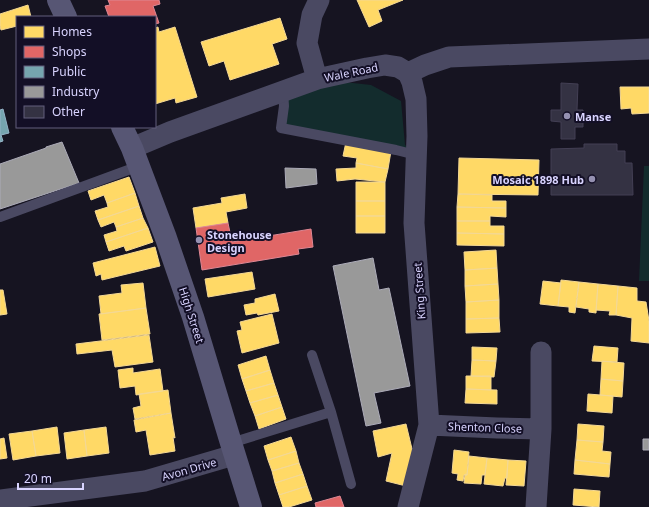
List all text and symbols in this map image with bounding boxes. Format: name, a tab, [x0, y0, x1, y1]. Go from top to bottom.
legend	[16, 16, 156, 128]
text: Homes	[52, 23, 92, 40]
text: Shops	[52, 43, 87, 60]
street label: Wale Road	[323, 59, 379, 85]
text: Public	[52, 63, 86, 80]
text: Industry	[52, 83, 100, 100]
text: Other	[52, 103, 85, 120]
place label: Manse	[575, 109, 612, 124]
marker: Manse	[562, 111, 572, 121]
place label: Mosaic 1898 Hub	[492, 172, 584, 187]
marker: Mosaic 1898 Hub	[587, 174, 597, 184]
place label: Stonehouse Design	[207, 227, 272, 255]
marker: Stonehouse Design	[194, 235, 204, 245]
street label: King Street	[410, 262, 428, 320]
street label: High Street	[176, 285, 208, 345]
street label: Shenton Close	[448, 418, 522, 436]
street label: Avon Drive	[160, 454, 218, 484]
scale bar	[18, 465, 83, 491]
text: 20 m	[24, 470, 52, 487]

